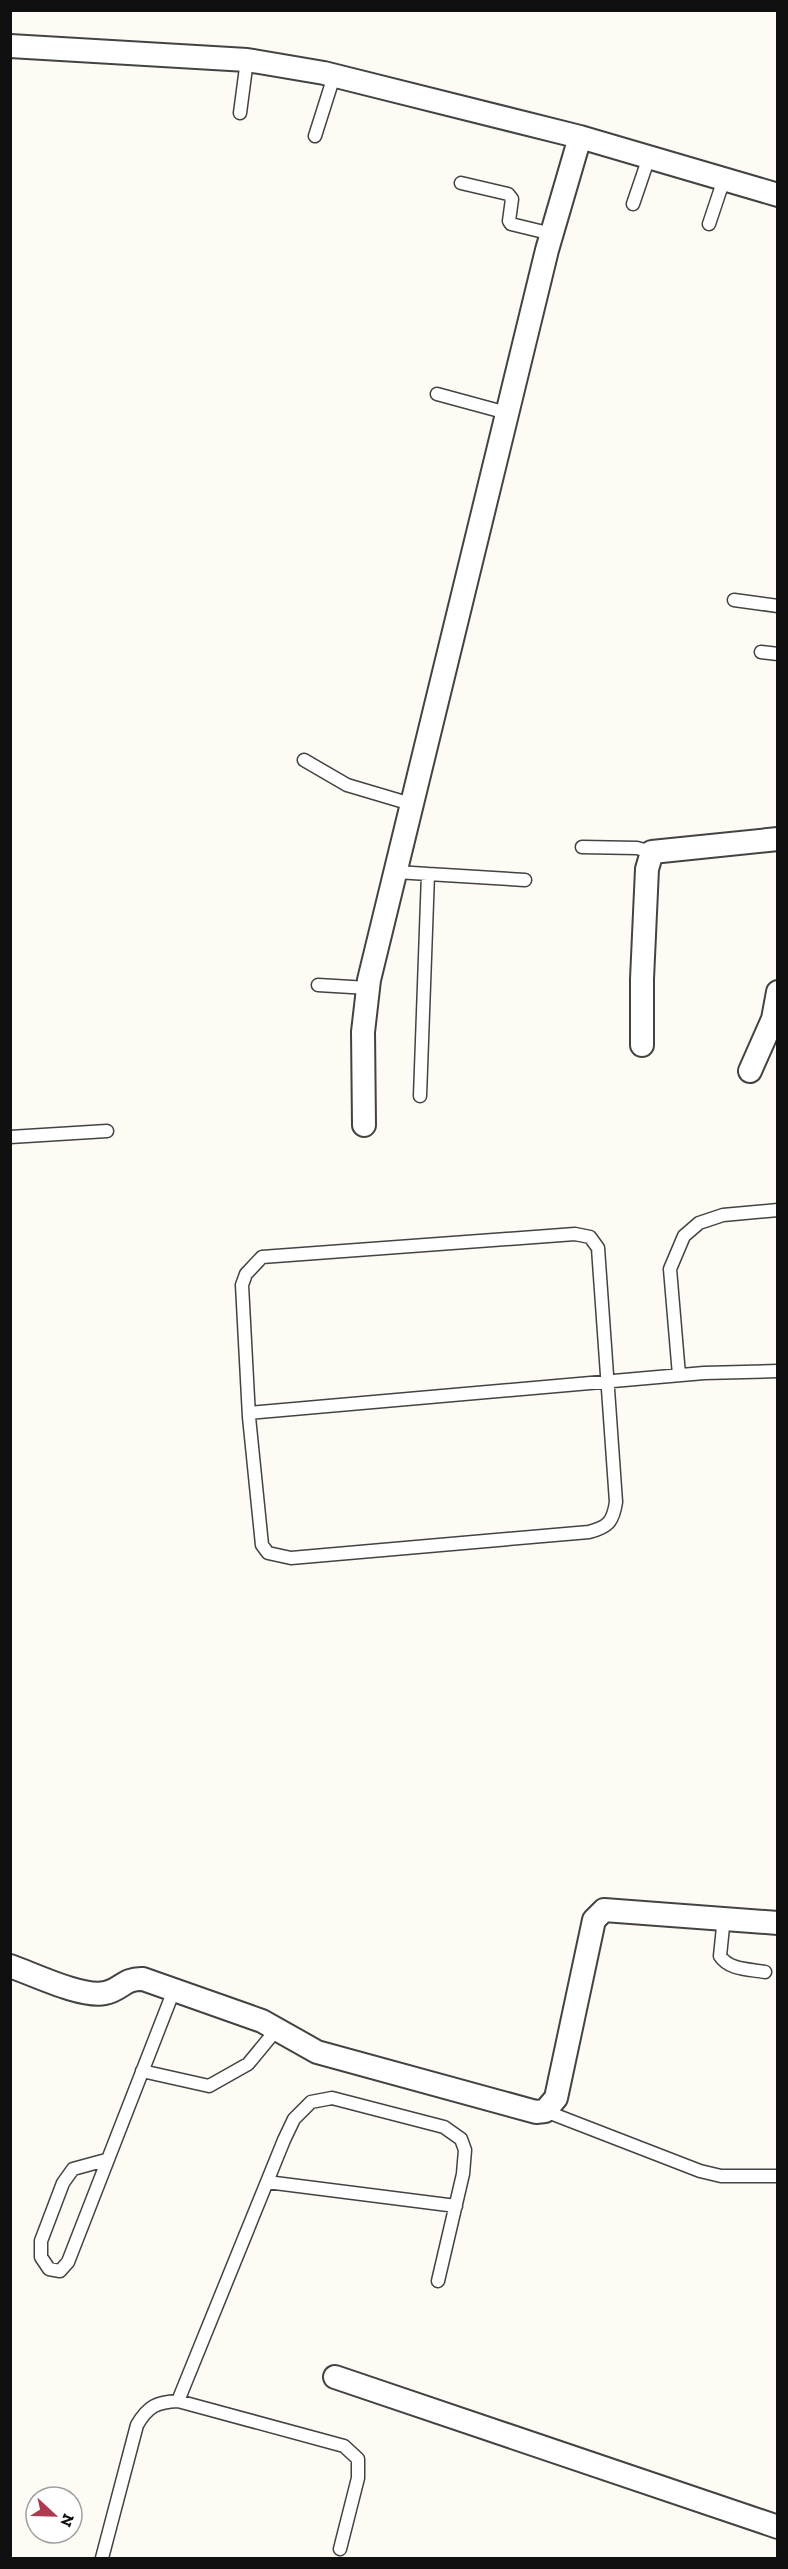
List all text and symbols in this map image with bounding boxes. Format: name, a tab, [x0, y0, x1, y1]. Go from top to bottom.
north arrow	[24, 2485, 84, 2545]
text: N	[56, 2511, 79, 2530]

